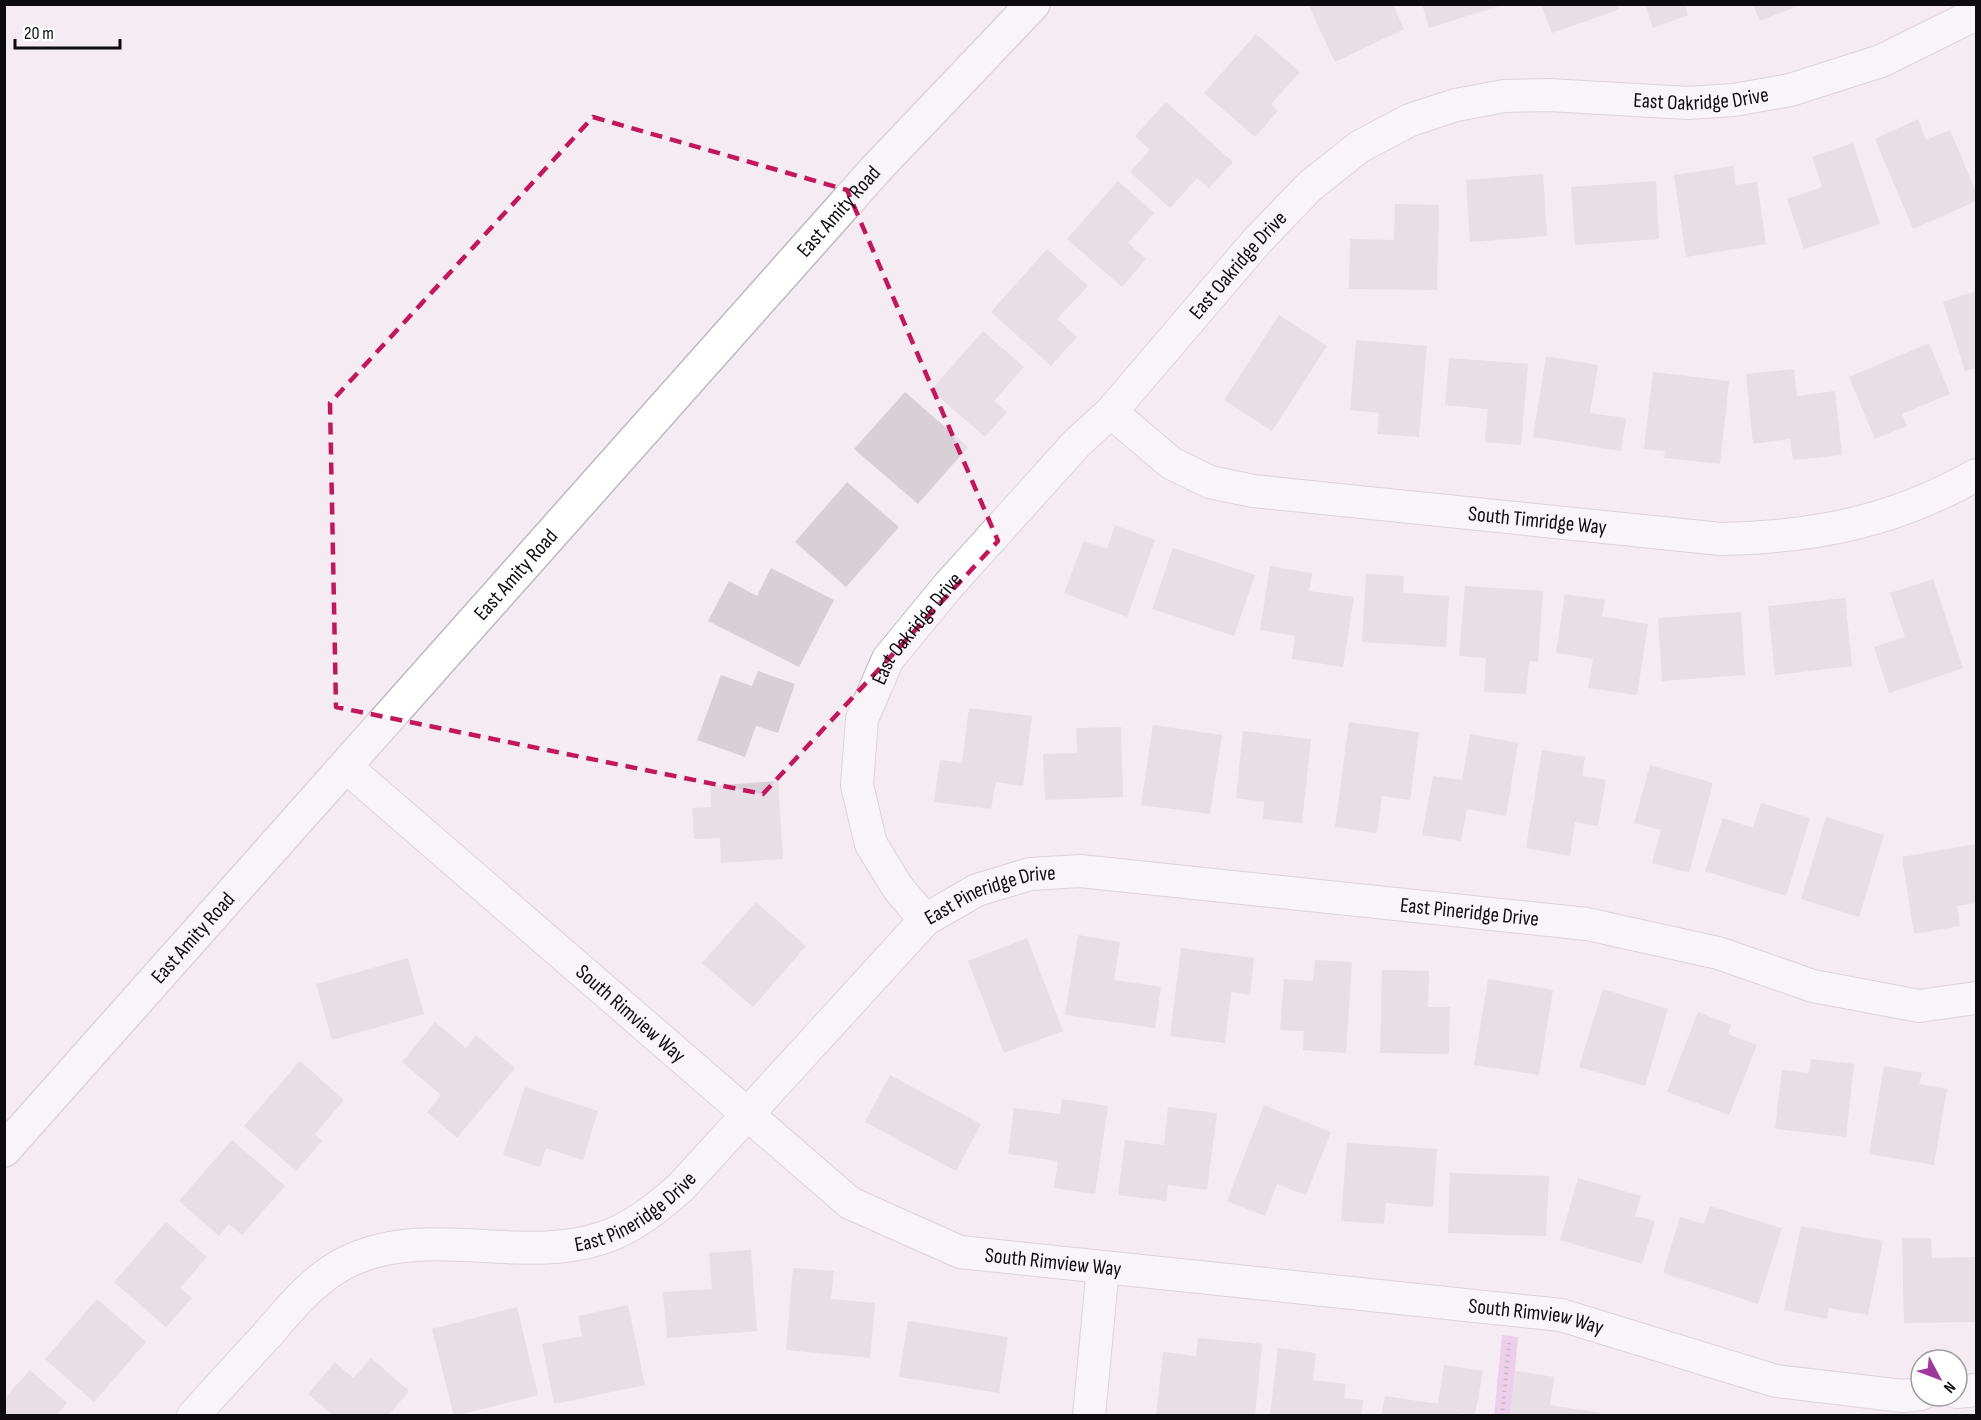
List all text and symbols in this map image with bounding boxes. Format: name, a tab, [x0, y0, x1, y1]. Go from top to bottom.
scale bar	[15, 12, 120, 50]
text: 20 m	[24, 23, 54, 44]
street label: East Oakridge Drive	[1633, 82, 1771, 116]
street label: East Amity Road	[792, 161, 886, 262]
street label: East Oakridge Drive	[1184, 206, 1292, 324]
street label: South Timridge Way	[1467, 501, 1608, 540]
street label: East Amity Road	[469, 524, 563, 626]
street label: East Oakridge Drive	[866, 567, 967, 688]
street label: East Pineridge Drive	[920, 860, 1056, 931]
street label: East Amity Road	[146, 887, 240, 989]
street label: East Pineridge Drive	[1399, 893, 1540, 932]
street label: South Rimview Way	[571, 959, 690, 1068]
street label: East Pineridge Drive	[572, 1167, 702, 1258]
street label: South Rimview Way	[984, 1243, 1123, 1282]
street label: South Rimview Way	[1467, 1293, 1607, 1340]
north arrow	[1909, 1348, 1969, 1408]
text: N	[1939, 1377, 1959, 1396]

